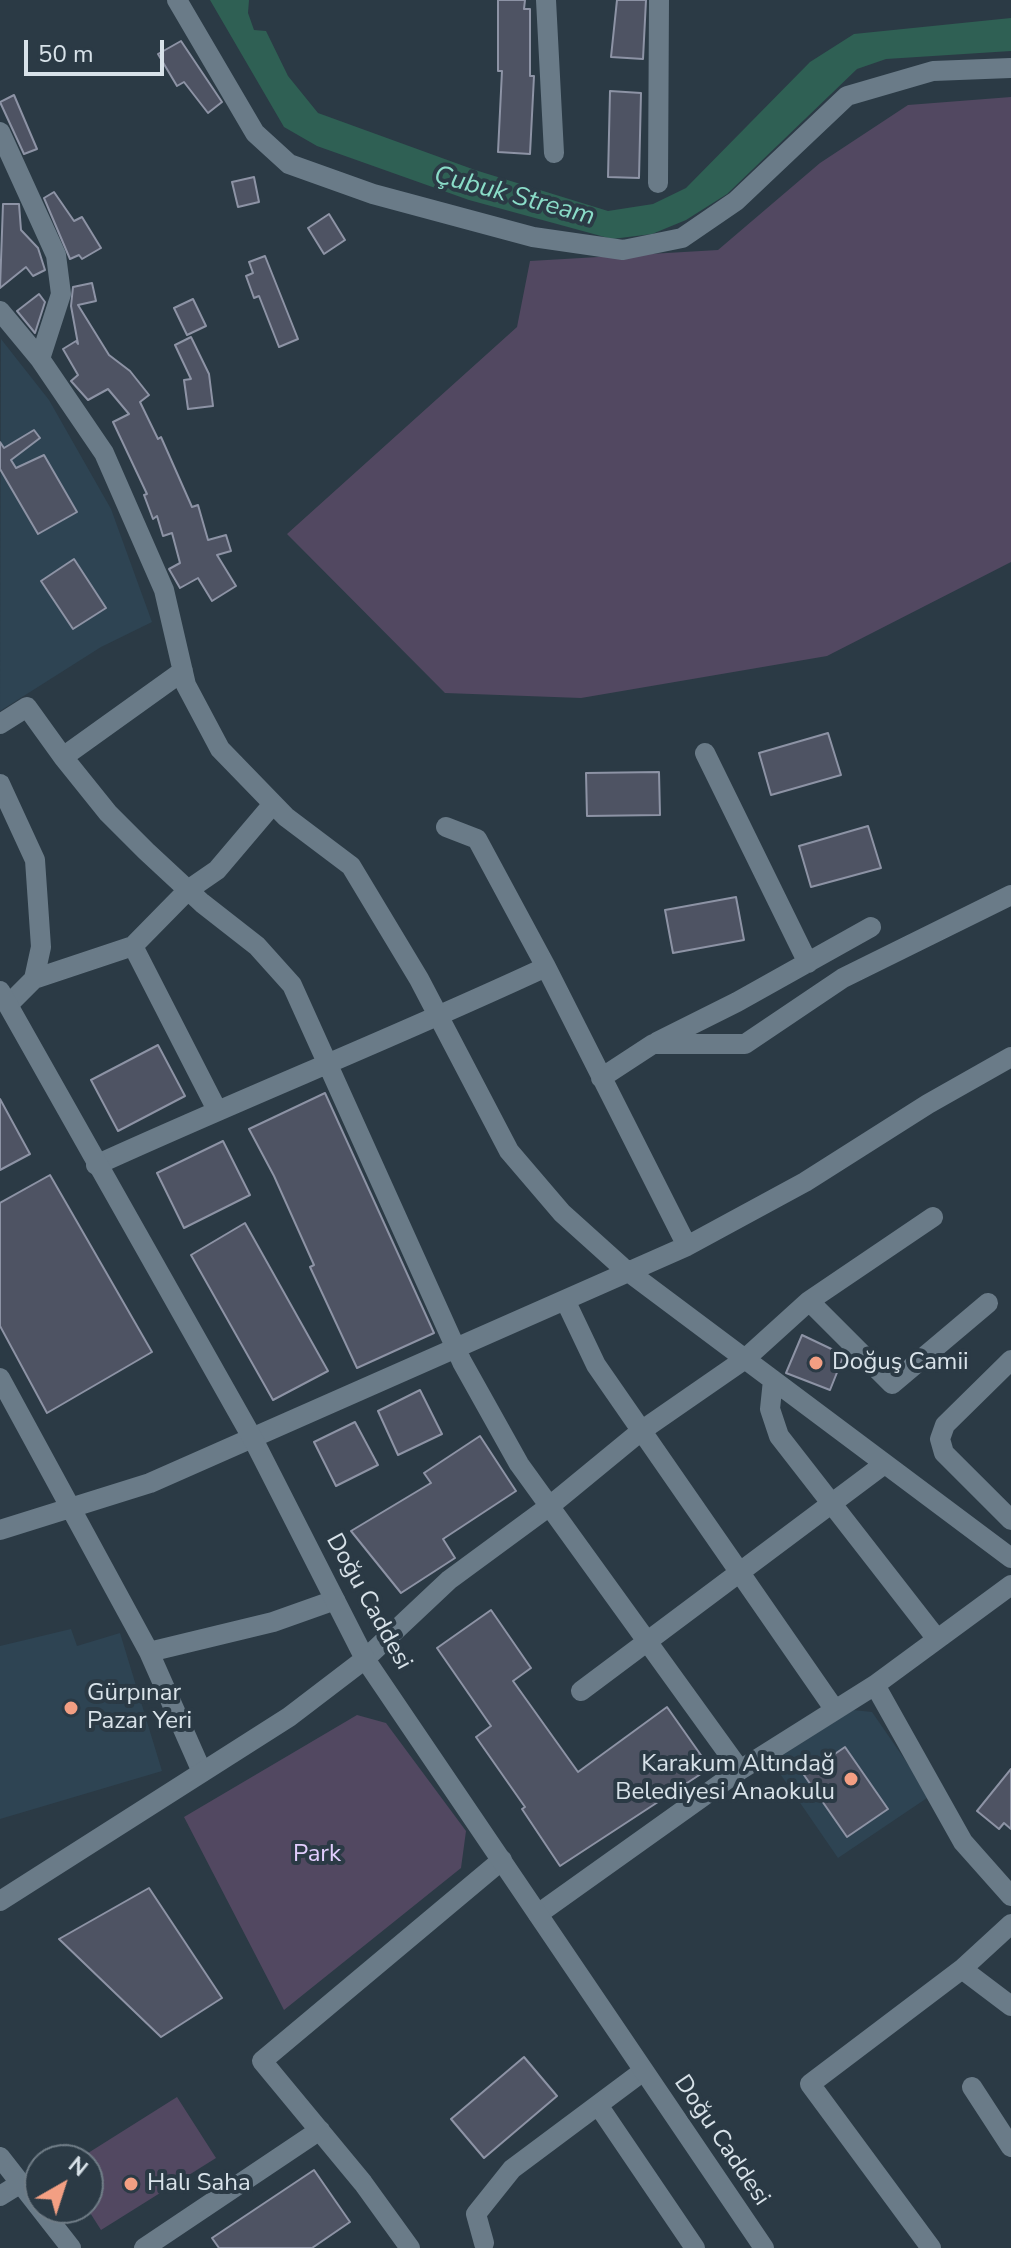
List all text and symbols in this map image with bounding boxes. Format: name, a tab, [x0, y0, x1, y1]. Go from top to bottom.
scale bar	[28, 24, 168, 74]
text: 50 m	[38, 38, 94, 70]
water label: Çubuk Stream	[430, 161, 598, 233]
place label: Doğuş Camii	[832, 1349, 969, 1377]
marker: Doğuş Camii	[807, 1354, 825, 1372]
street label: Doğu Caddesi	[319, 1529, 417, 1675]
place label: Gürpınar Pazar Yeri	[87, 1680, 192, 1736]
marker: Gürpınar Pazar Yeri	[62, 1699, 80, 1717]
place label: Karakum Altındağ Belediyesi Anaokulu	[615, 1751, 835, 1807]
marker: Karakum Altındağ Belediyesi Anaokulu	[842, 1770, 860, 1788]
park label: Park	[293, 1841, 341, 1869]
street label: Doğu Caddesi	[667, 2070, 775, 2212]
north arrow	[24, 2144, 104, 2224]
text: N	[62, 2150, 94, 2184]
place label: Halı Saha	[147, 2170, 251, 2198]
marker: Halı Saha	[122, 2175, 140, 2193]

